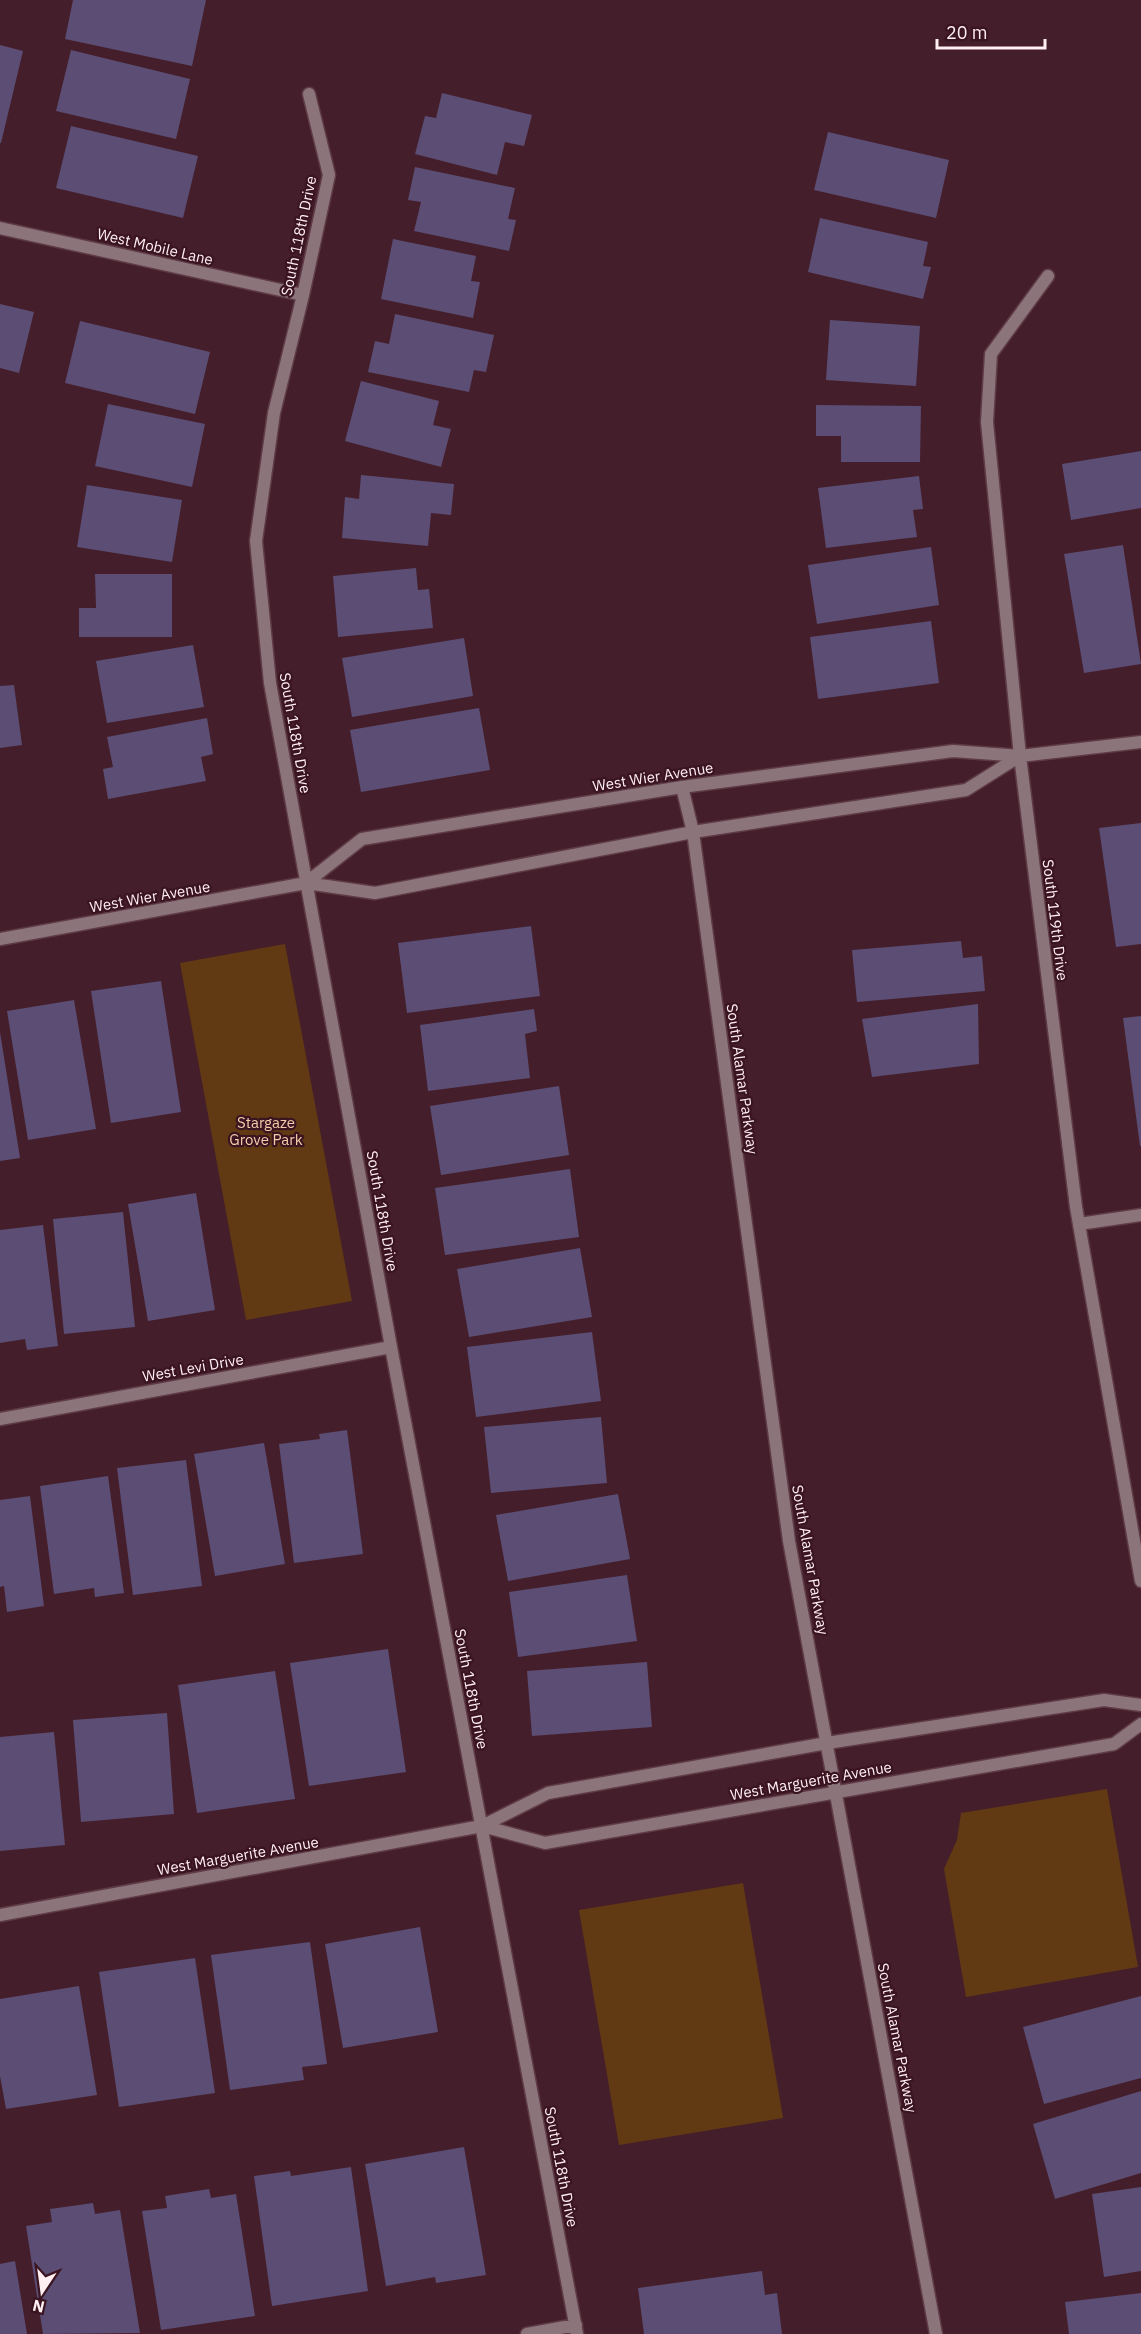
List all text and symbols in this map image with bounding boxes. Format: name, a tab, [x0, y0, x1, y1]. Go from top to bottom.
scale bar	[937, 12, 1045, 50]
text: 20 m	[946, 21, 988, 44]
street label: South 118th Drive	[277, 174, 320, 298]
street label: West Mobile Lane	[95, 224, 215, 269]
street label: South 118th Drive	[276, 671, 315, 795]
street label: West Wier Avenue	[591, 758, 715, 795]
street label: South 119th Drive	[1039, 858, 1072, 982]
street label: West Wier Avenue	[88, 877, 212, 916]
street label: South Alamar Parkway	[723, 1002, 763, 1156]
park label: Stargaze Grove Park	[229, 1113, 303, 1149]
street label: South 118th Drive	[363, 1149, 402, 1273]
street label: West Levi Drive	[141, 1349, 245, 1386]
street label: South Alamar Parkway	[788, 1483, 833, 1637]
street label: South 118th Drive	[451, 1627, 492, 1751]
street label: West Marguerite Avenue	[729, 1757, 893, 1804]
street label: West Marguerite Avenue	[156, 1832, 320, 1879]
street label: South Alamar Parkway	[874, 1961, 921, 2115]
street label: South 118th Drive	[541, 2105, 582, 2229]
north arrow	[12, 2262, 72, 2322]
text: N	[31, 2296, 47, 2318]

